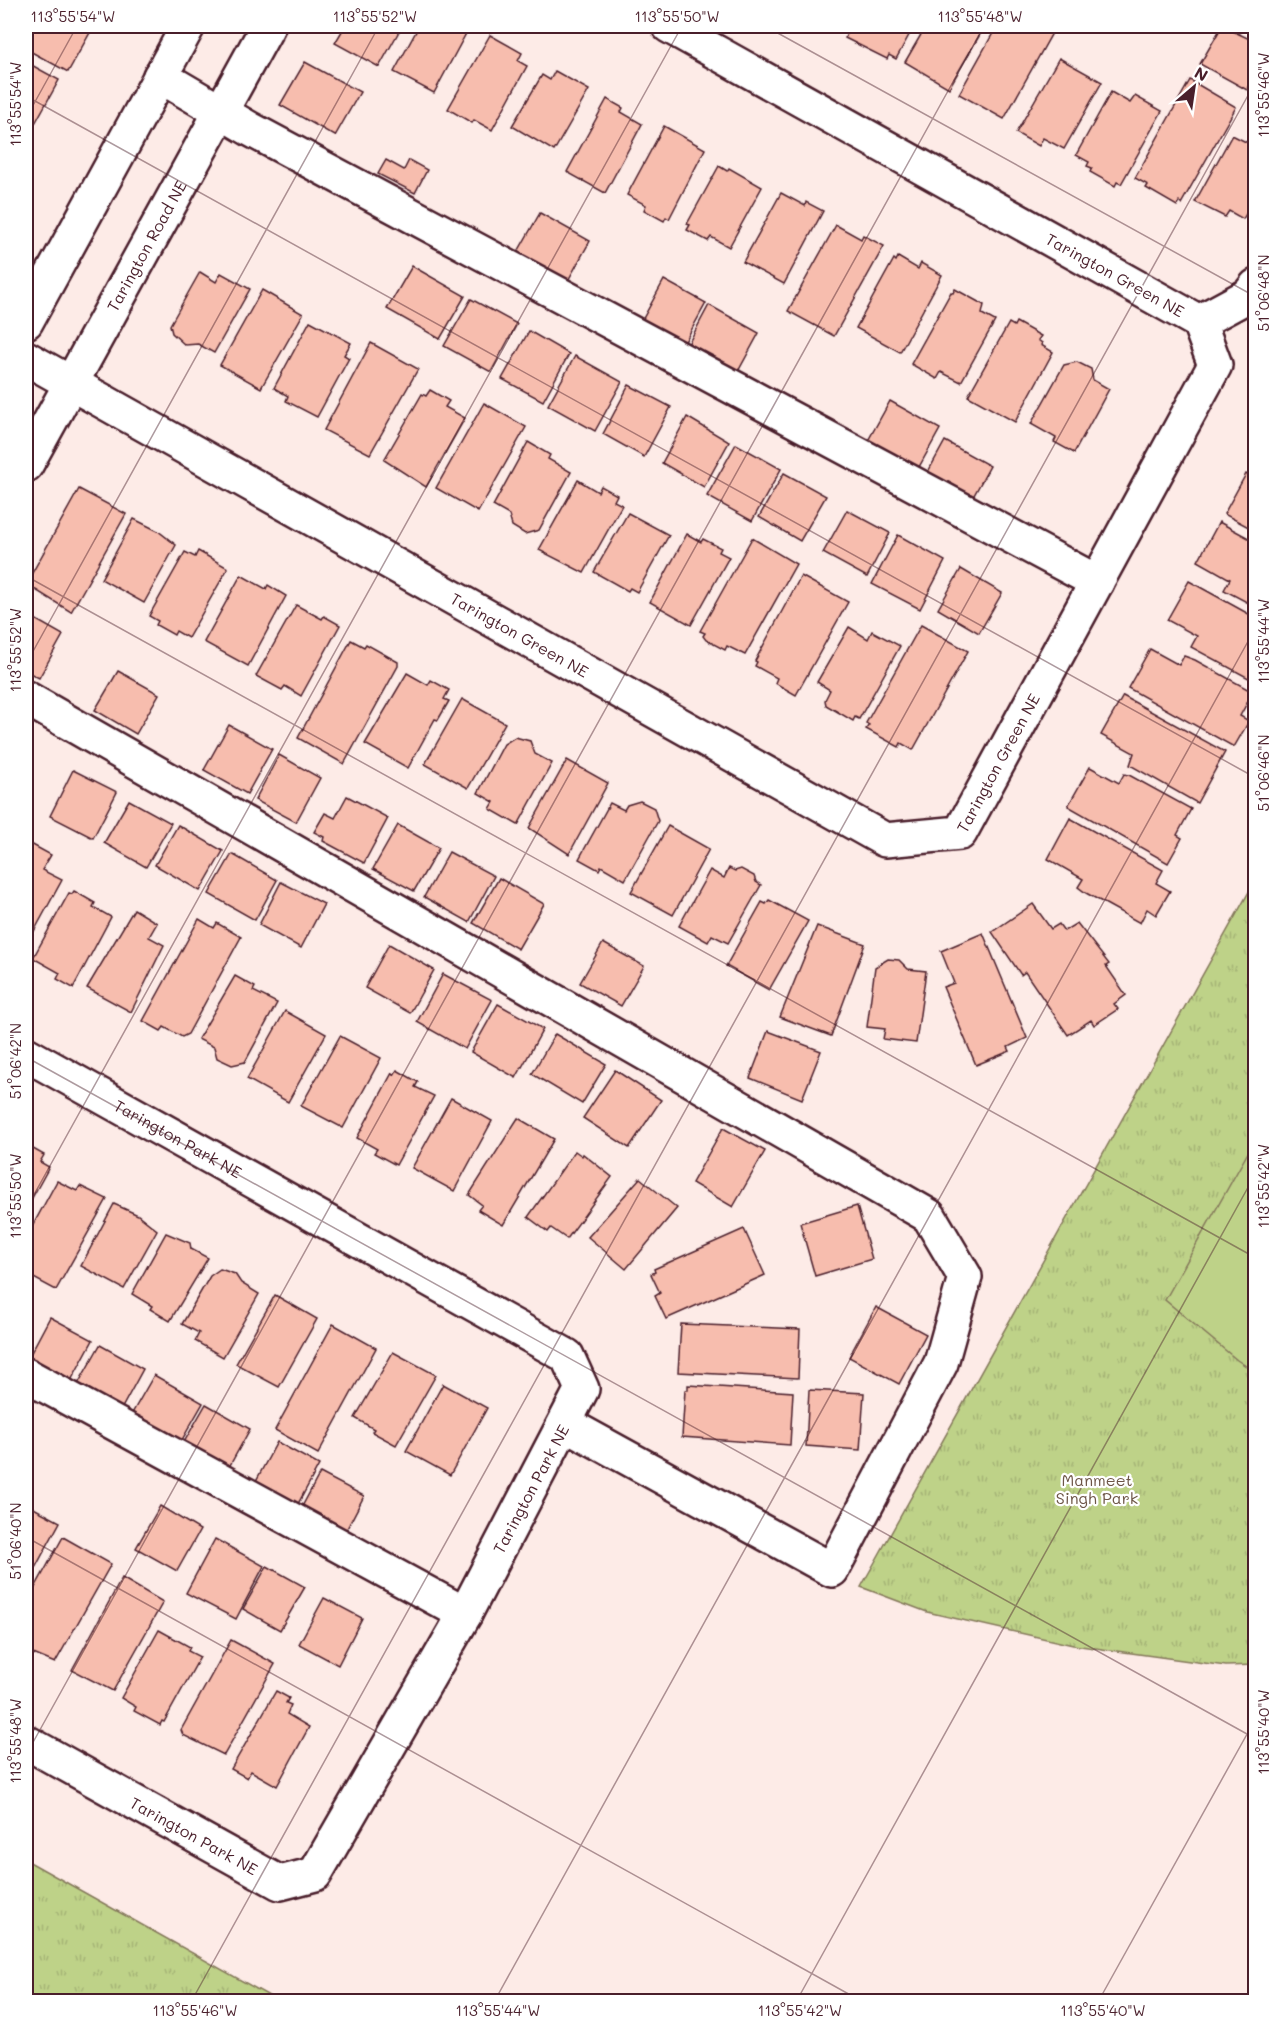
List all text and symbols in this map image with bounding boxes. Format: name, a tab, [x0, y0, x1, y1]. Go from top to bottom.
text: 113°55'54"W	[31, 6, 115, 26]
text: 113°55'52"W	[333, 6, 417, 26]
text: 113°55'50"W	[634, 6, 720, 26]
text: 113°55'48"W	[937, 6, 1023, 26]
text: 113°55'46"W	[1253, 52, 1273, 138]
north arrow	[1164, 57, 1224, 117]
text: N	[1191, 61, 1212, 86]
text: 113°55'54"W	[5, 62, 25, 146]
street label: Tarington Road NE	[102, 177, 191, 315]
street label: Tarington Green NE	[1042, 228, 1188, 321]
text: 51°06'48"N	[1253, 254, 1273, 332]
street label: Tarington Green NE	[447, 587, 593, 682]
text: 113°55'44"W	[1253, 599, 1273, 683]
text: 113°55'52"W	[5, 608, 25, 692]
street label: Tarington Green NE	[951, 690, 1044, 836]
text: 51°06'46"N	[1253, 734, 1273, 812]
text: 51°06'42"N	[5, 1023, 25, 1099]
street label: Tarington Park NE	[111, 1094, 246, 1182]
text: 113°55'42"W	[1253, 1144, 1273, 1228]
text: 113°55'50"W	[5, 1153, 25, 1239]
street label: Tarington Park NE	[488, 1421, 573, 1557]
park label: Manmeet Singh Park	[1056, 1469, 1138, 1508]
text: 51°06'40"N	[5, 1502, 25, 1580]
text: 113°55'40"W	[1253, 1689, 1273, 1775]
text: 113°55'48"W	[5, 1698, 25, 1784]
street label: Tarington Park NE	[127, 1792, 262, 1879]
text: 113°55'46"W	[152, 2000, 238, 2020]
text: 113°55'44"W	[456, 2000, 540, 2020]
text: 113°55'42"W	[758, 2000, 842, 2020]
text: 113°55'40"W	[1060, 2000, 1146, 2020]

